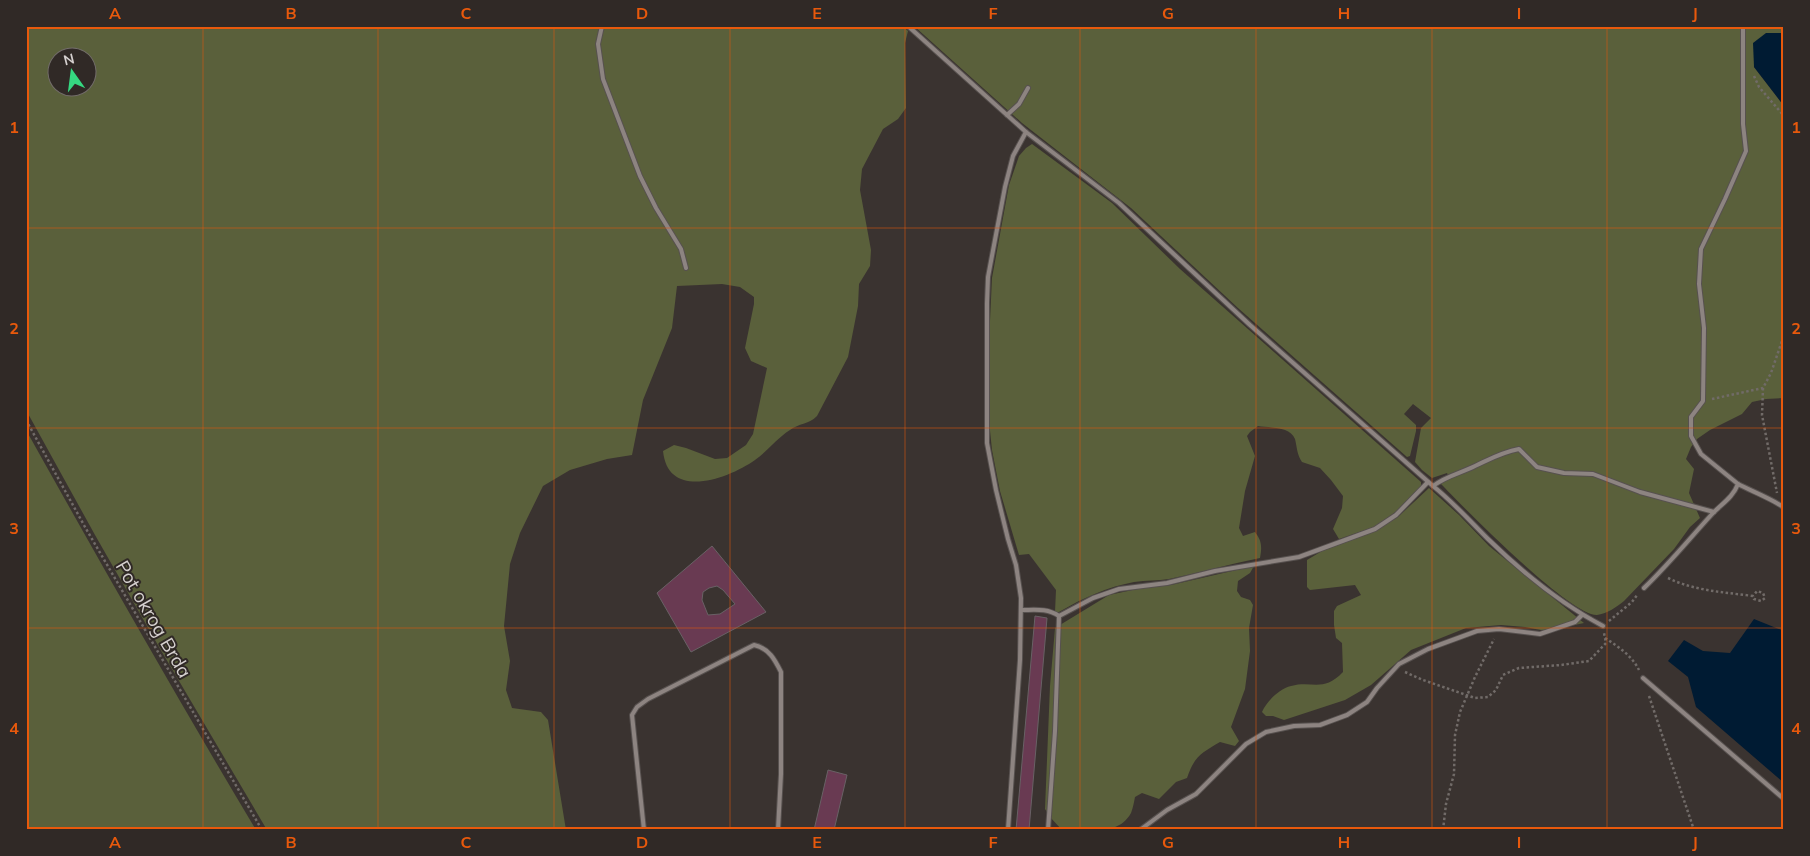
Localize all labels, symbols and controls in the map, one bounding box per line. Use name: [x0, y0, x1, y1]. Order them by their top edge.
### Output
text: A: [109, 3, 121, 23]
text: B: [285, 3, 297, 23]
text: C: [461, 3, 472, 23]
text: D: [636, 3, 648, 23]
text: E: [812, 3, 822, 23]
text: F: [988, 3, 998, 23]
text: G: [1162, 3, 1174, 23]
text: H: [1338, 3, 1350, 23]
text: I: [1517, 3, 1521, 23]
text: J: [1692, 3, 1698, 23]
north arrow: [48, 48, 98, 98]
text: N: [62, 49, 76, 69]
text: 1: [9, 117, 19, 137]
text: 1: [1791, 117, 1801, 137]
text: 2: [9, 318, 19, 338]
text: 2: [1791, 318, 1801, 338]
text: 3: [9, 518, 19, 538]
text: 3: [1791, 518, 1801, 538]
street label: Pot okrog Brda: [111, 556, 197, 682]
text: 4: [9, 718, 19, 738]
text: 4: [1791, 718, 1801, 738]
text: A: [109, 832, 121, 852]
text: B: [285, 832, 297, 852]
text: C: [461, 832, 472, 852]
text: D: [636, 832, 648, 852]
text: E: [812, 832, 822, 852]
text: F: [988, 832, 998, 852]
text: G: [1162, 832, 1174, 852]
text: H: [1338, 832, 1350, 852]
text: I: [1517, 832, 1521, 852]
text: J: [1692, 832, 1698, 852]

